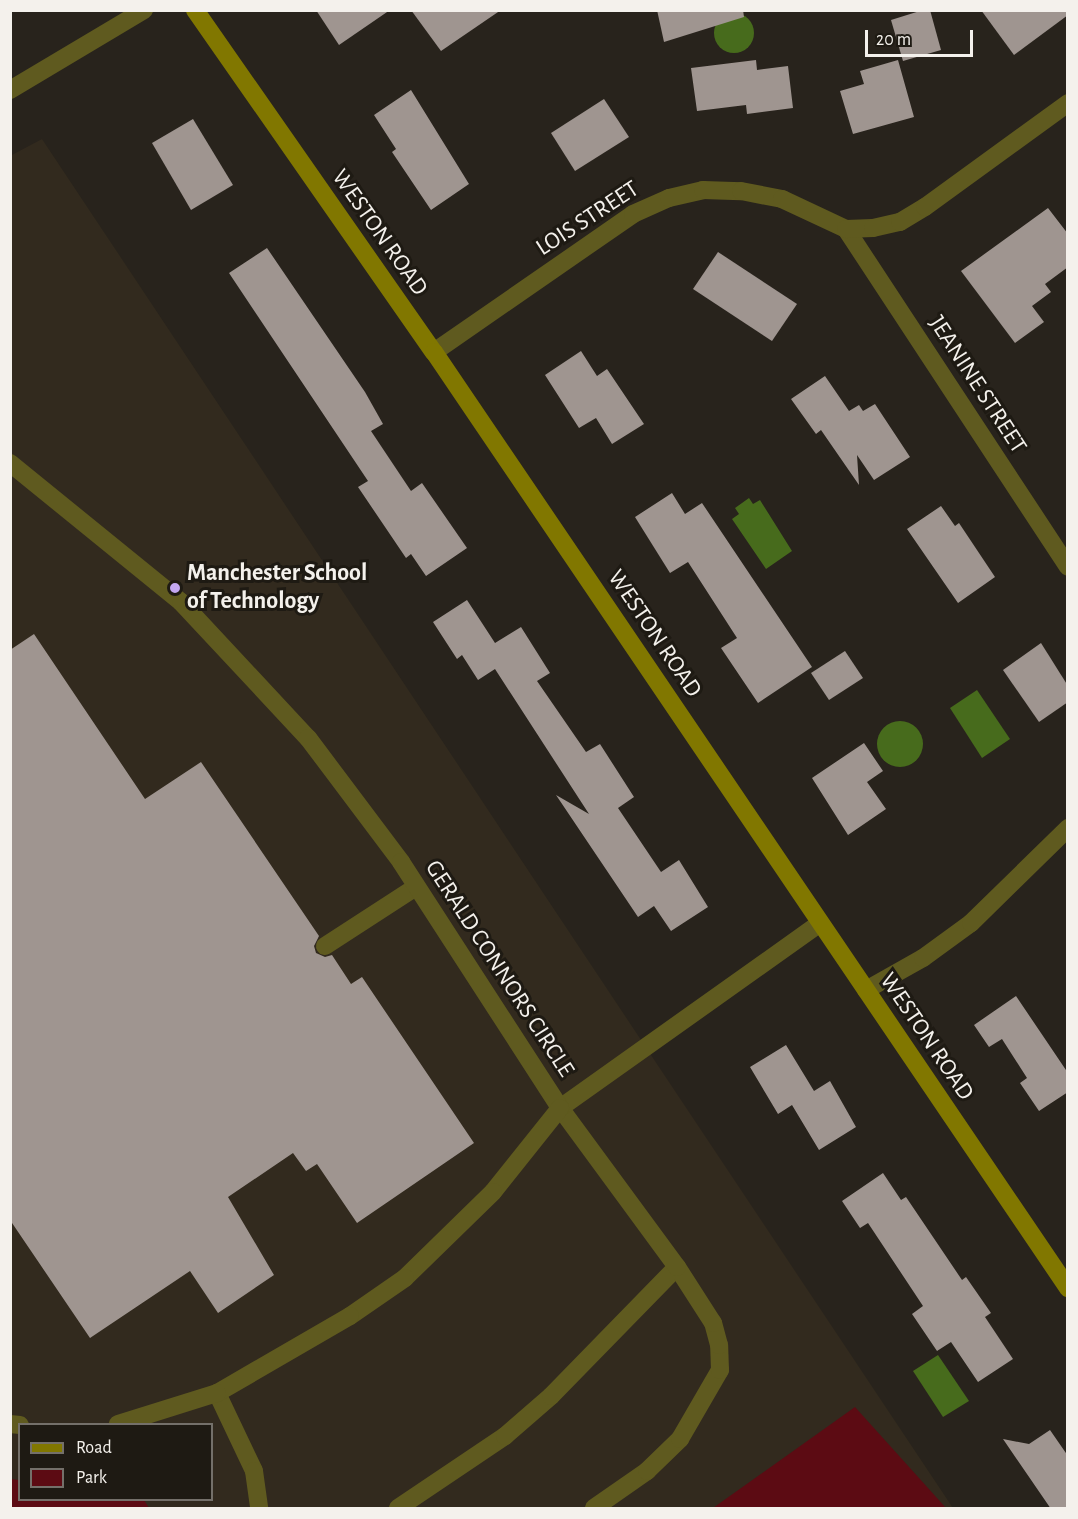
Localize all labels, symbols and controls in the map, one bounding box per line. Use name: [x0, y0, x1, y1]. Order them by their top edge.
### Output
scale bar: [868, 18, 976, 56]
text: 20 m: [876, 31, 911, 49]
street label: WESTON ROAD: [325, 164, 433, 302]
street label: LOIS STREET: [531, 175, 645, 263]
street label: JEANINE STREET: [922, 311, 1032, 459]
place label: Manchester School of Technology: [187, 560, 367, 616]
street label: WESTON ROAD: [601, 565, 707, 703]
marker: Manchester School of Technology: [168, 581, 182, 595]
street label: GERALD CONNORS CIRCLE: [418, 855, 580, 1083]
street label: WESTON ROAD: [873, 968, 979, 1106]
legend: [18, 1423, 213, 1501]
text: Road: [76, 1439, 112, 1457]
text: Park: [76, 1469, 107, 1487]

